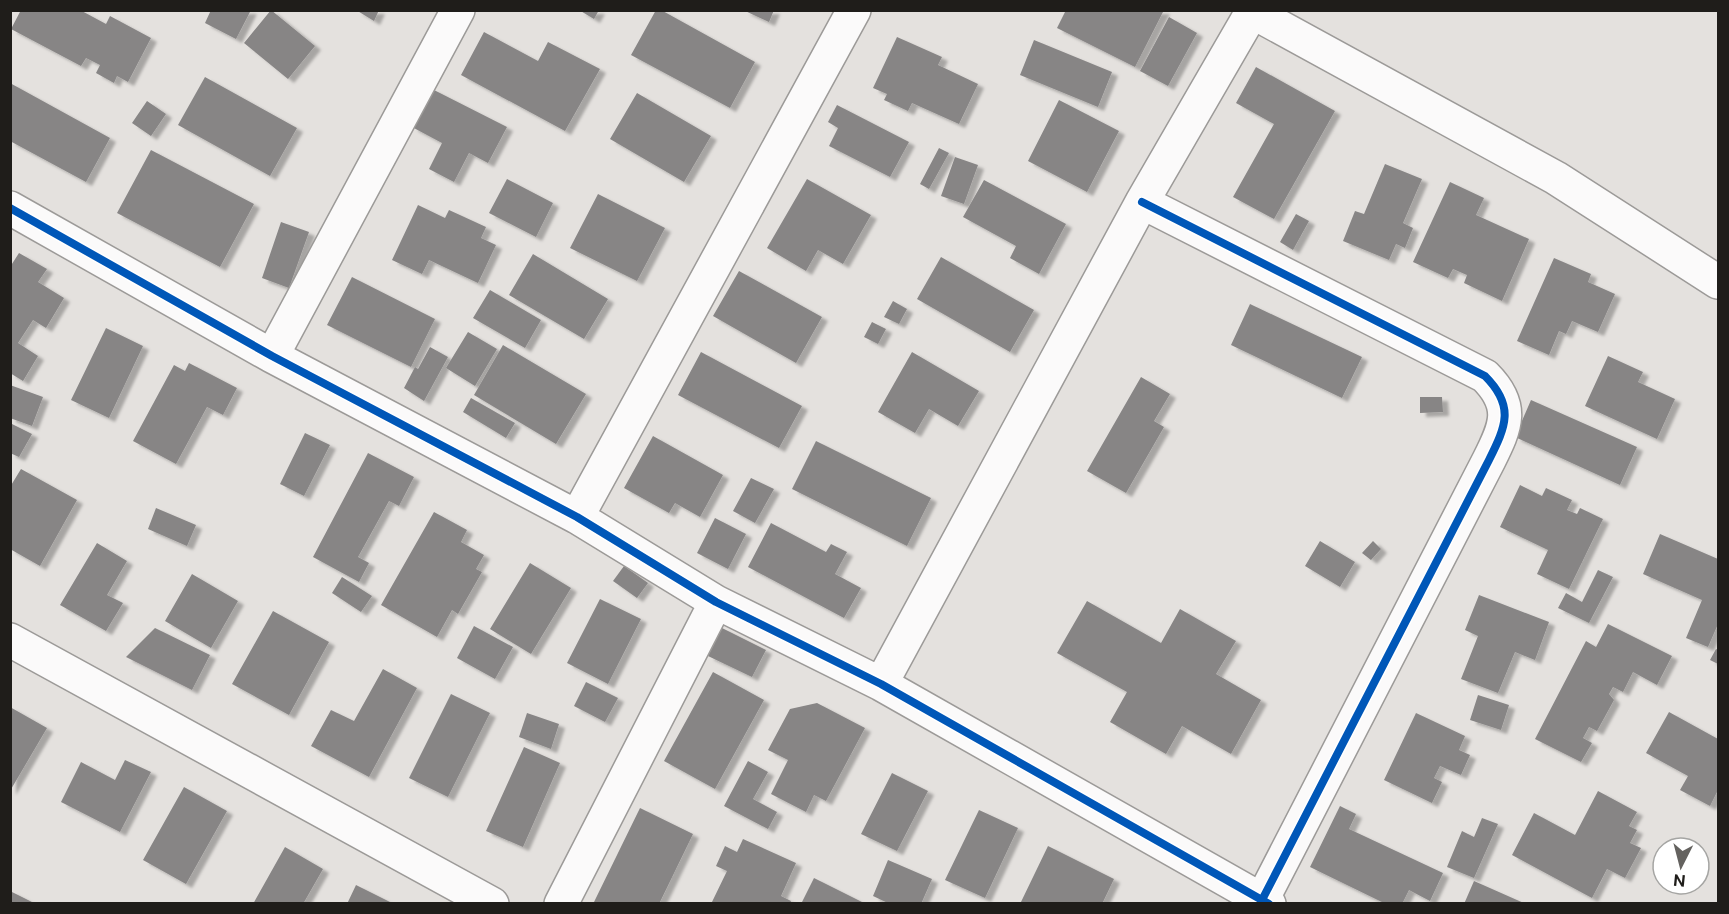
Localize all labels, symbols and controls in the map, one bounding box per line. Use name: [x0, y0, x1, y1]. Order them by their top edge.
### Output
north arrow: [1651, 836, 1711, 896]
text: N: [1672, 870, 1687, 891]

